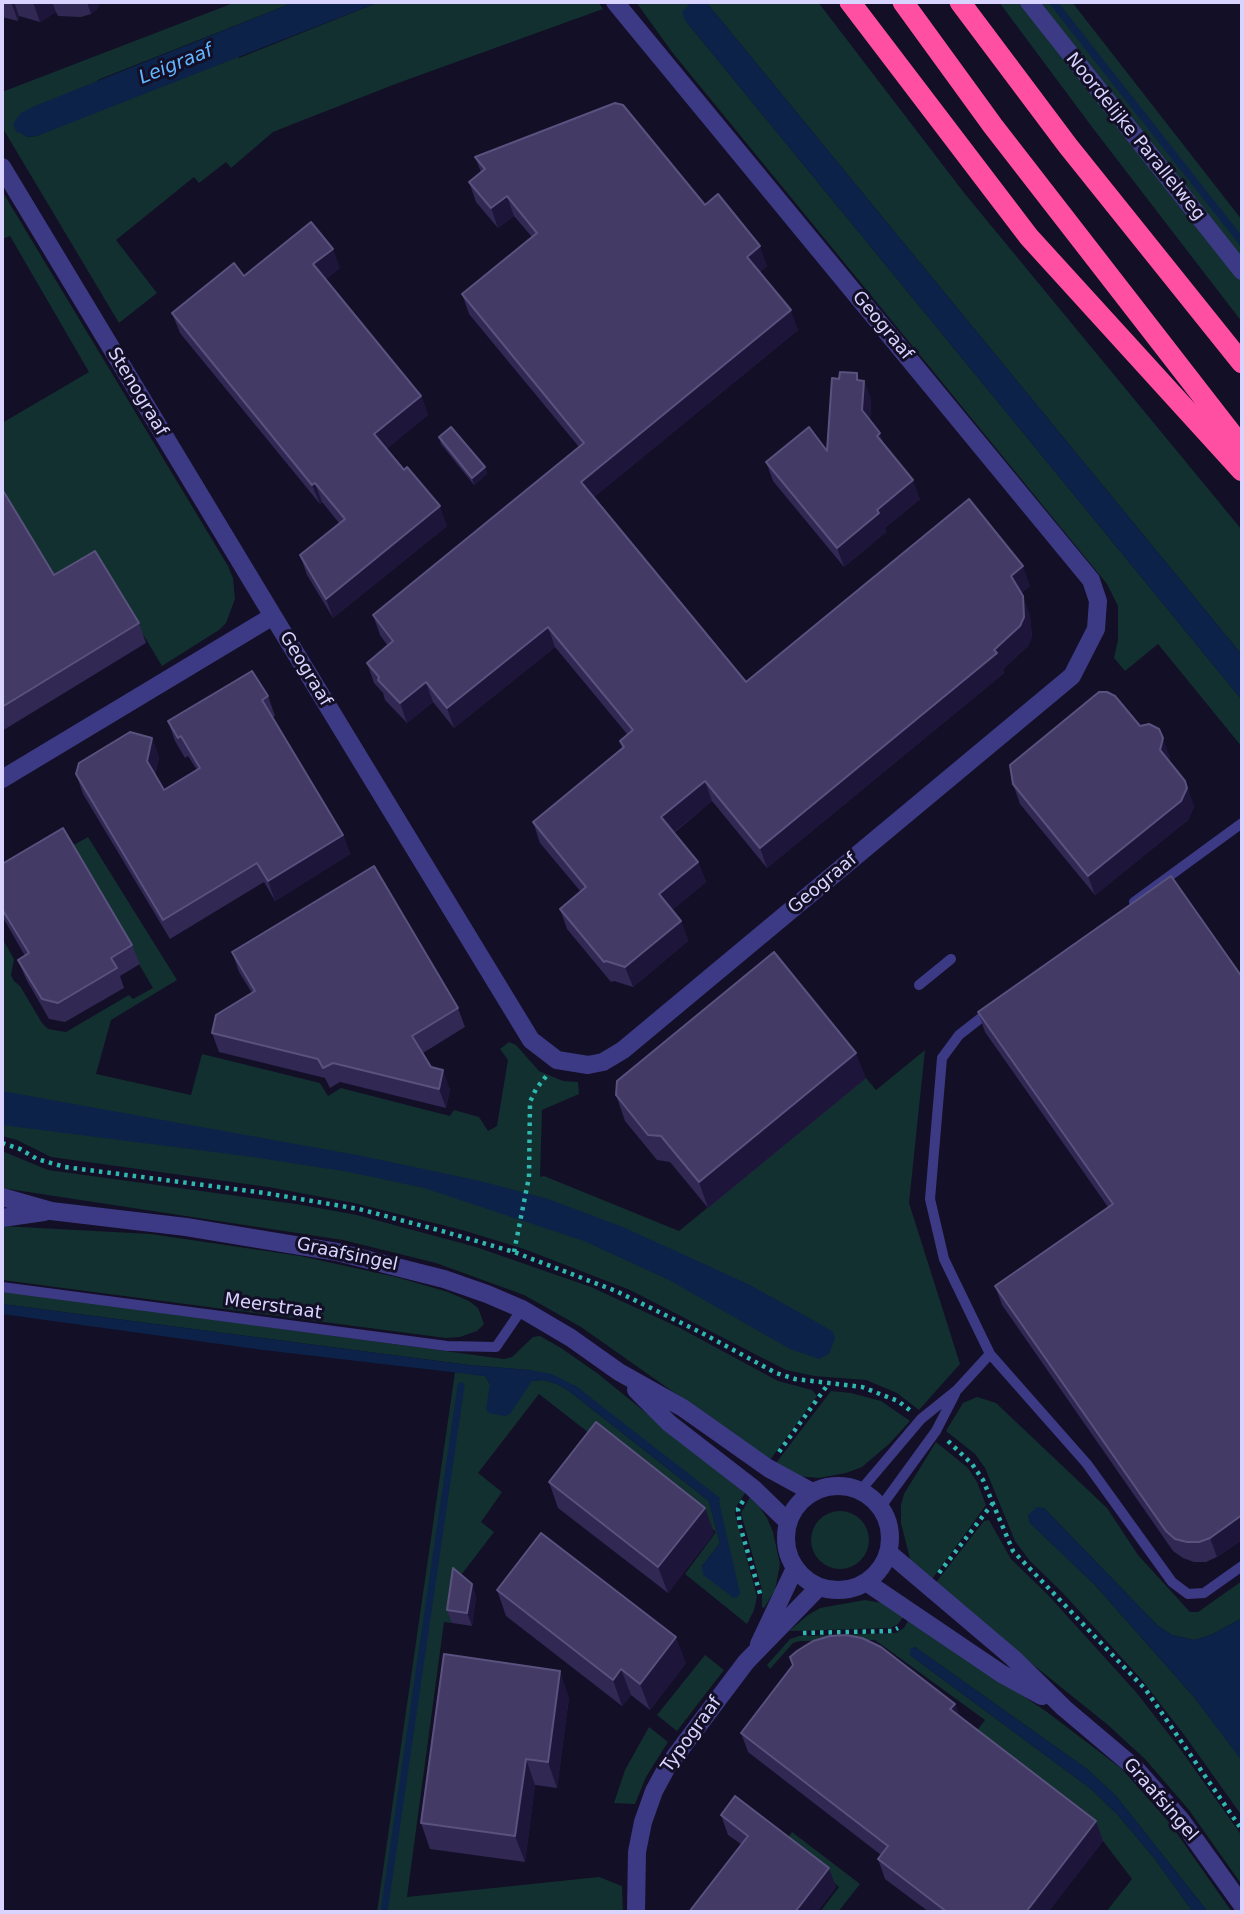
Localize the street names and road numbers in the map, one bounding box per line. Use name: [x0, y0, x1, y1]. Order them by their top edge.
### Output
street label: Noordelijke Parallelweg: [1061, 49, 1209, 225]
street label: Geograaf: [847, 287, 917, 365]
street label: Stenograaf: [102, 344, 172, 440]
street label: Geograaf: [274, 628, 336, 710]
street label: Geograaf: [784, 849, 862, 919]
street label: Graafsingel: [294, 1234, 400, 1276]
street label: Meerstraat: [223, 1289, 323, 1325]
street label: Typograaf: [657, 1693, 727, 1777]
street label: Graafsingel: [1118, 1754, 1202, 1846]

